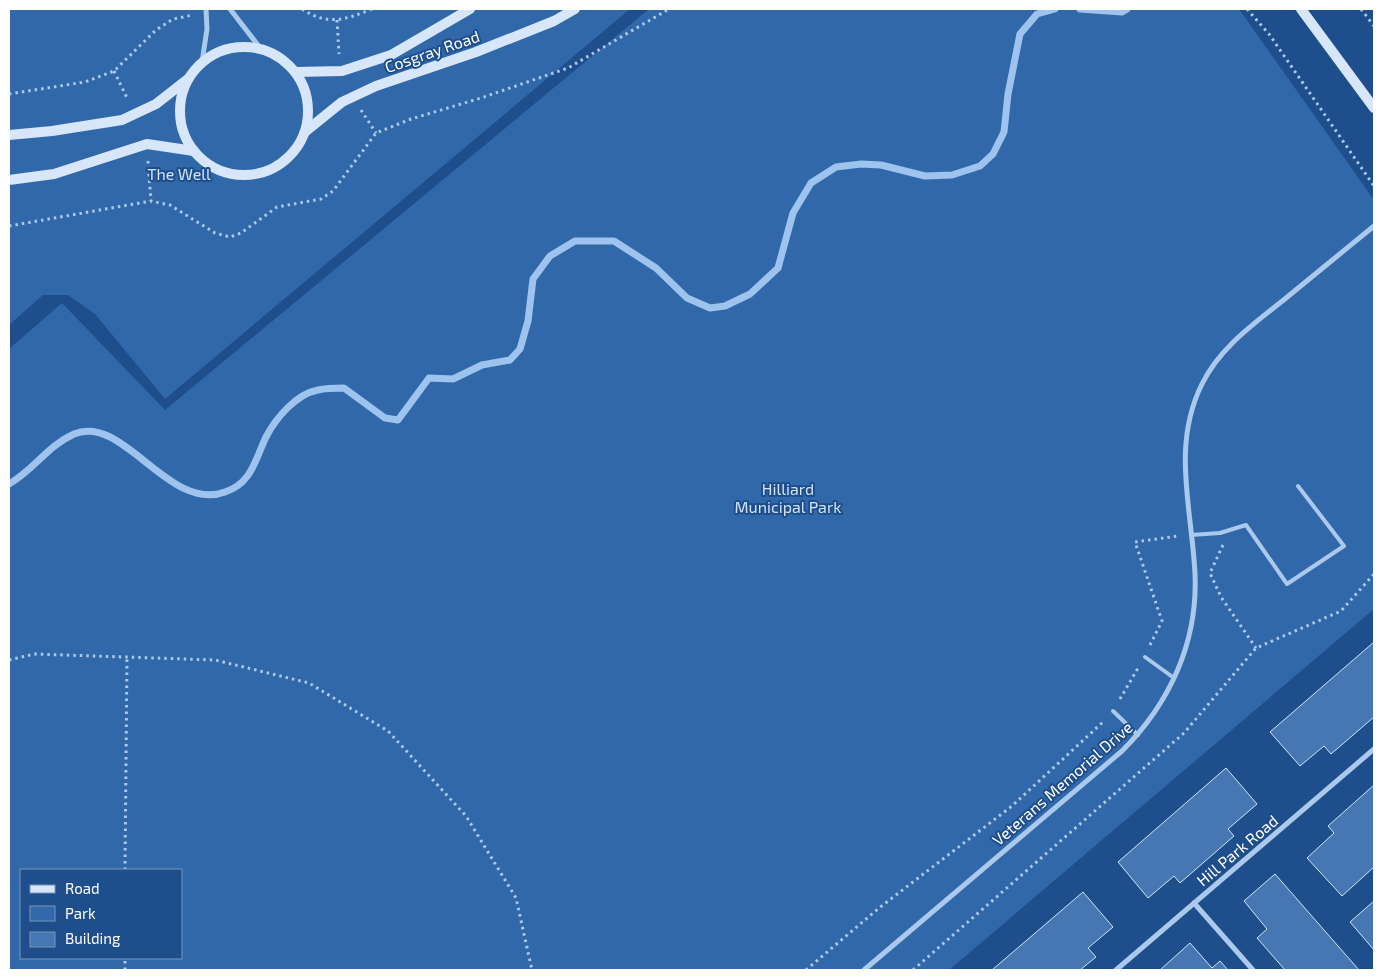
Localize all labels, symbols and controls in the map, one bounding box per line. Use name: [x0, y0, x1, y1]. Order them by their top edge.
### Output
street label: Cosgray Road: [382, 26, 482, 76]
park label: The Well: [147, 164, 211, 183]
park label: Hilliard Municipal Park: [735, 479, 841, 516]
street label: Veterans Memorial Drive: [988, 717, 1136, 849]
street label: Hill Park Road: [1192, 810, 1282, 890]
legend: [20, 869, 182, 959]
text: Road: [65, 879, 100, 897]
text: Park: [65, 904, 96, 922]
text: Building: [65, 929, 121, 947]

